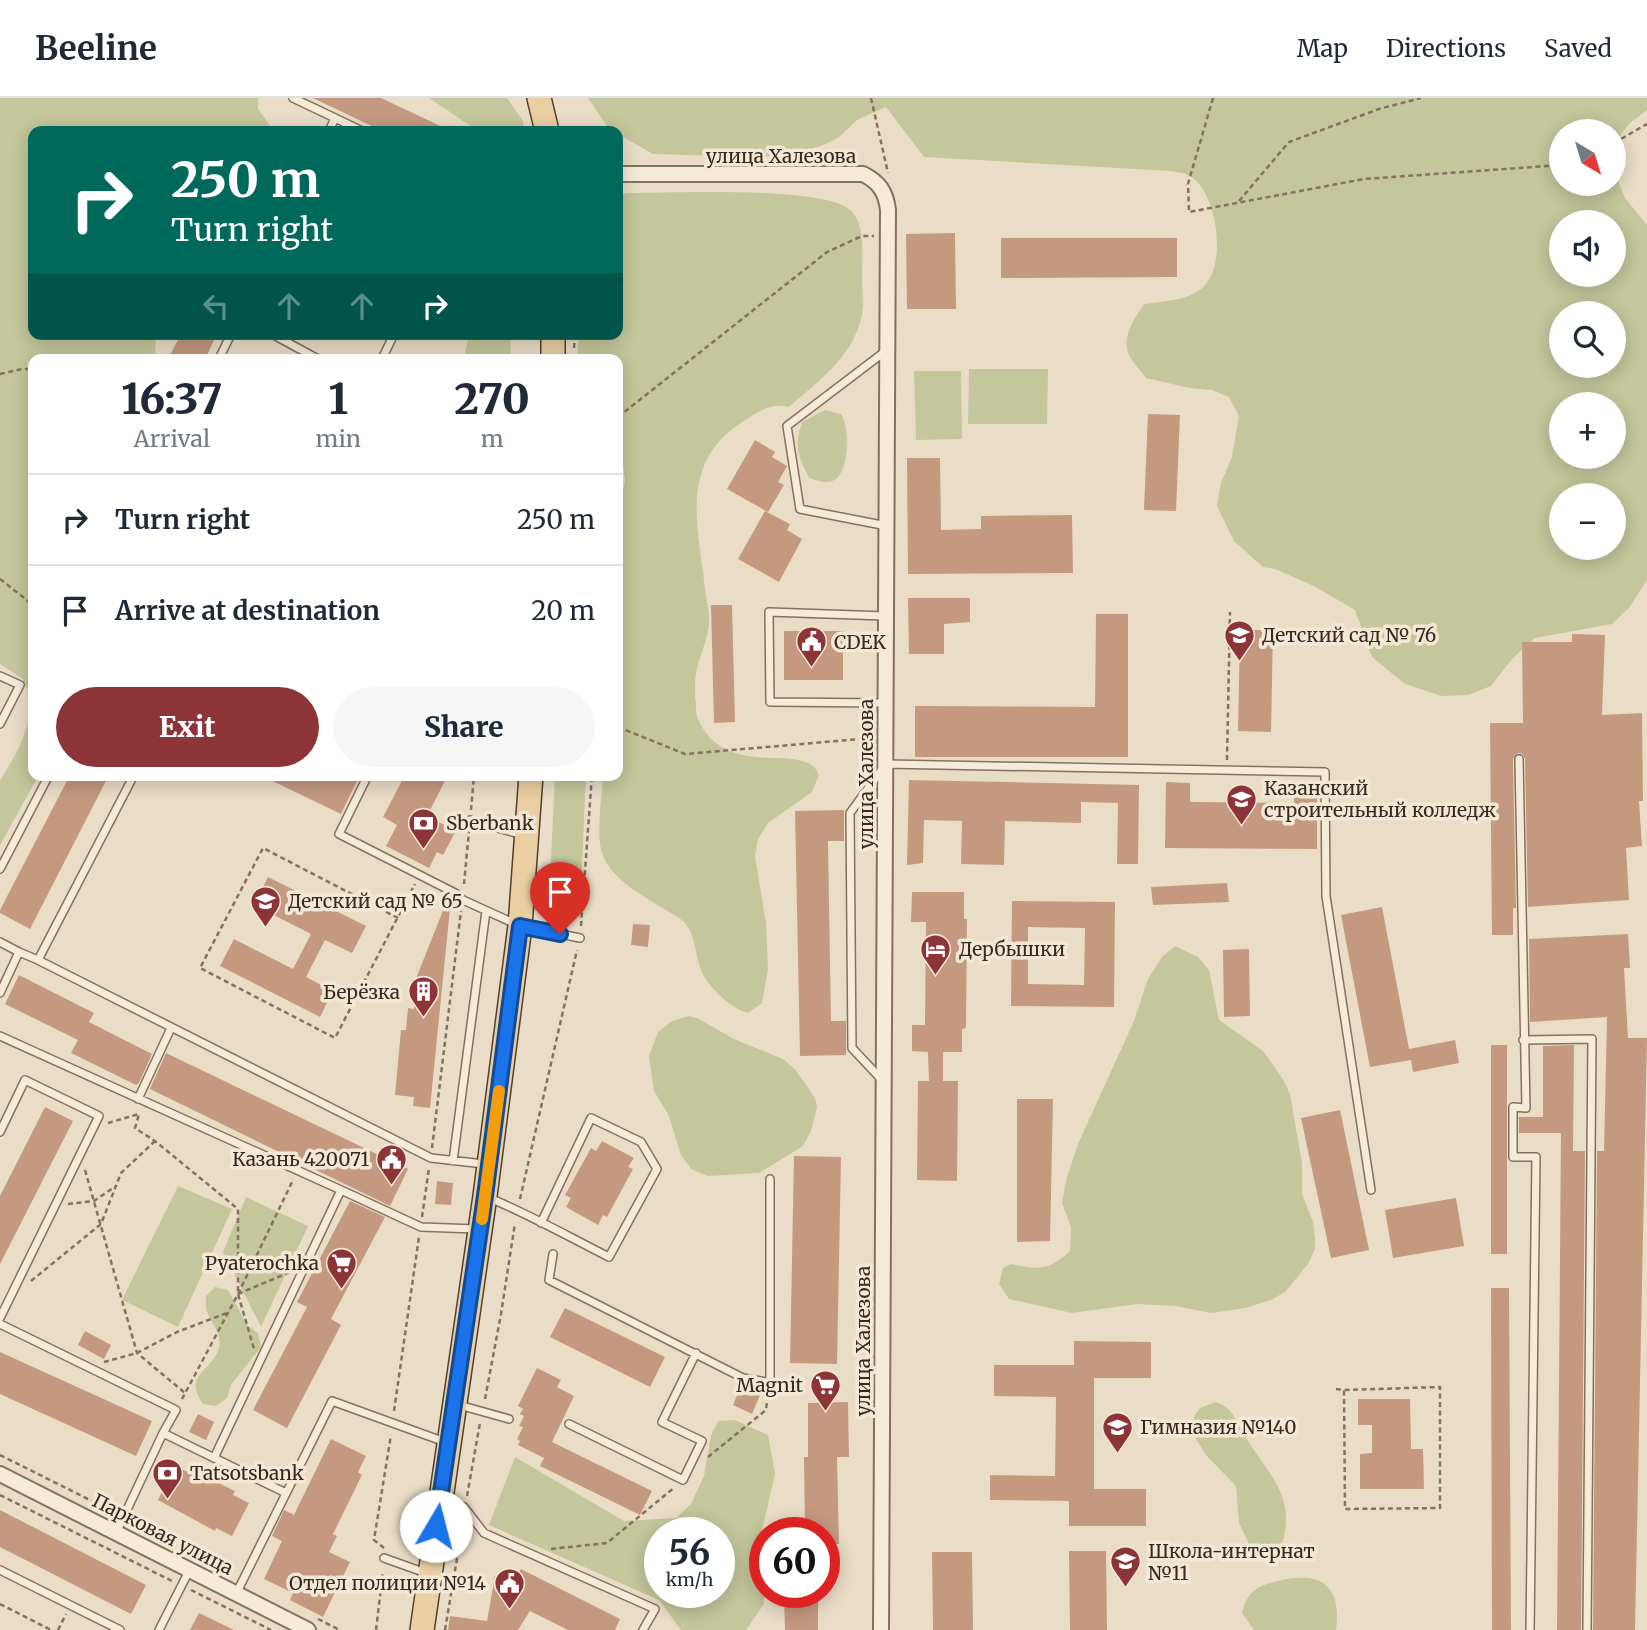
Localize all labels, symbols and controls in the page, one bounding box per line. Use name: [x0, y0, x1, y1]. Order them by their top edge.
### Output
text: Beeline: [35, 28, 157, 69]
text: Map: [1297, 33, 1348, 64]
text: Directions: [1386, 33, 1506, 64]
text: Saved: [1544, 33, 1612, 64]
north arrow: [1549, 119, 1626, 196]
map controls: [1549, 119, 1626, 560]
street label: улица Халезова: [706, 144, 856, 168]
text: 250 m: [171, 149, 320, 210]
icon: right: [56, 154, 147, 245]
text: Turn right: [171, 210, 333, 250]
button: sound: [1549, 210, 1626, 287]
icon: left: [197, 287, 235, 325]
icon: ahead: [270, 287, 308, 325]
icon: ahead: [343, 287, 381, 325]
icon: right: [416, 287, 454, 325]
button: search: [1549, 301, 1626, 378]
text: 16:37: [121, 373, 222, 425]
text: 1: [329, 373, 348, 425]
text: 270: [454, 373, 530, 425]
button: +: [1549, 392, 1626, 469]
text: Arrival: [133, 424, 210, 453]
text: min: [316, 424, 361, 453]
text: m: [481, 424, 503, 453]
button: −: [1549, 483, 1626, 560]
icon: right: [56, 501, 94, 539]
text: Turn right: [115, 503, 250, 536]
text: 250 m: [517, 503, 595, 536]
icon: arrive: [56, 592, 94, 630]
text: Arrive at destination: [115, 594, 380, 627]
text: 20 m: [531, 594, 595, 627]
school or university icon: Детский сад № 76: [1222, 618, 1256, 662]
place label: Детский сад № 76: [1262, 623, 1436, 647]
public building icon: CDEK: [794, 625, 828, 669]
place label: CDEK: [834, 630, 886, 654]
button: Exit: [56, 687, 319, 767]
button: Share: [333, 687, 595, 767]
street label: улица Халезова: [854, 699, 878, 849]
place label: Казанский строительный колледж: [1264, 776, 1496, 822]
school or university icon: Казанский строительный колледж: [1224, 782, 1258, 826]
bank icon: Sberbank: [406, 806, 440, 850]
place label: Sberbank: [446, 811, 534, 835]
pin: [530, 862, 590, 934]
icon: arrive: [541, 873, 579, 911]
school or university icon: Детский сад № 65: [248, 884, 282, 928]
place label: Детский сад № 65: [288, 889, 463, 913]
hotel icon: Дербышки: [919, 932, 953, 976]
place label: Дербышки: [959, 937, 1065, 961]
building icon: Берёзка: [406, 975, 440, 1019]
place label: Берёзка: [323, 980, 400, 1004]
public building icon: Казань 420071: [375, 1142, 409, 1186]
place label: Казань 420071: [232, 1147, 369, 1171]
supermarket icon: Pyaterochka: [325, 1246, 359, 1290]
place label: Pyaterochka: [205, 1251, 319, 1275]
street label: улица Халезова: [851, 1266, 875, 1416]
supermarket icon: Magnit: [809, 1368, 843, 1412]
place label: Magnit: [736, 1373, 804, 1397]
school or university icon: Гимназия №140: [1100, 1410, 1134, 1454]
place label: Гимназия №140: [1140, 1415, 1297, 1439]
bank icon: Tatsotsbank: [150, 1456, 184, 1500]
place label: Tatsotsbank: [190, 1461, 304, 1485]
street label: Парковая улица: [88, 1488, 238, 1580]
position arrow: [399, 1489, 473, 1563]
speed limit sign: 60: [749, 1517, 840, 1608]
text: 56: [669, 1531, 710, 1575]
place label: Школа-интернат №11: [1148, 1539, 1315, 1585]
school or university icon: Школа-интернат №11: [1108, 1545, 1142, 1589]
public building icon: Отдел полиции №14: [492, 1566, 526, 1610]
text: km/h: [666, 1568, 713, 1591]
place label: Отдел полиции №14: [289, 1571, 486, 1595]

